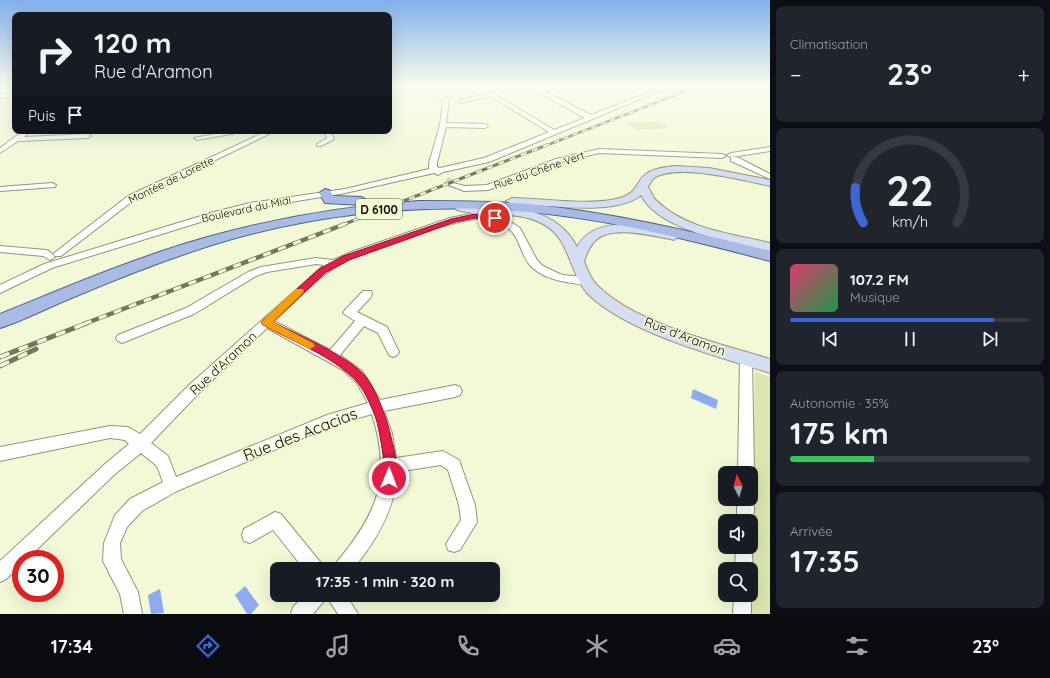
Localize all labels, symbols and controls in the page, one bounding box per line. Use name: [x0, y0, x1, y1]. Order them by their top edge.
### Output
text: 120 m: [94, 25, 172, 60]
icon: right: [28, 28, 80, 80]
text: Climatisation: [790, 36, 868, 52]
text: 23°: [887, 55, 932, 93]
text: Rue d'Aramon: [94, 60, 213, 83]
text: −: [790, 61, 801, 89]
text: +: [1018, 61, 1030, 89]
icon: arrive: [64, 104, 86, 126]
text: Puis: [28, 106, 56, 125]
street label: Rue du Chêne Vert: [492, 148, 587, 192]
street label: Montée de Lorette: [126, 153, 216, 207]
text: 22: [886, 164, 934, 216]
street label: Boulevard du Midi: [200, 193, 292, 225]
road number: D 6100: [356, 199, 402, 219]
pin: [478, 201, 512, 235]
icon: arrive: [484, 207, 506, 229]
text: km/h: [892, 213, 928, 231]
text: 107.2 FM: [850, 270, 909, 289]
text: Musique: [850, 289, 900, 305]
street label: Rue d'Aramon: [642, 313, 728, 359]
street label: Rue d'Aramon: [186, 328, 260, 398]
icon: previous: [819, 328, 841, 350]
icon: pause: [899, 328, 921, 350]
icon: next: [979, 328, 1001, 350]
text: Autonomie · 35%: [790, 395, 889, 411]
street label: Rue des Acacias: [240, 403, 360, 465]
text: 175 km: [790, 414, 889, 452]
position arrow: [368, 457, 410, 499]
north arrow: [718, 466, 758, 506]
map controls: [718, 466, 758, 602]
button: sound: [718, 514, 758, 554]
text: Arrivée: [790, 523, 833, 539]
text: 17:35: [790, 542, 860, 580]
speed limit sign: 30: [12, 550, 64, 602]
button: search: [718, 562, 758, 602]
text: 17:35 · 1 min · 320 m: [316, 572, 454, 591]
icon: directions: [194, 632, 222, 660]
icon: music: [324, 632, 352, 660]
icon: phone: [454, 632, 482, 660]
icon: climate: [583, 632, 611, 660]
icon: car: [713, 632, 741, 660]
icon: filters: [843, 632, 871, 660]
text: 17:34: [51, 635, 93, 658]
text: 23°: [972, 635, 999, 658]

